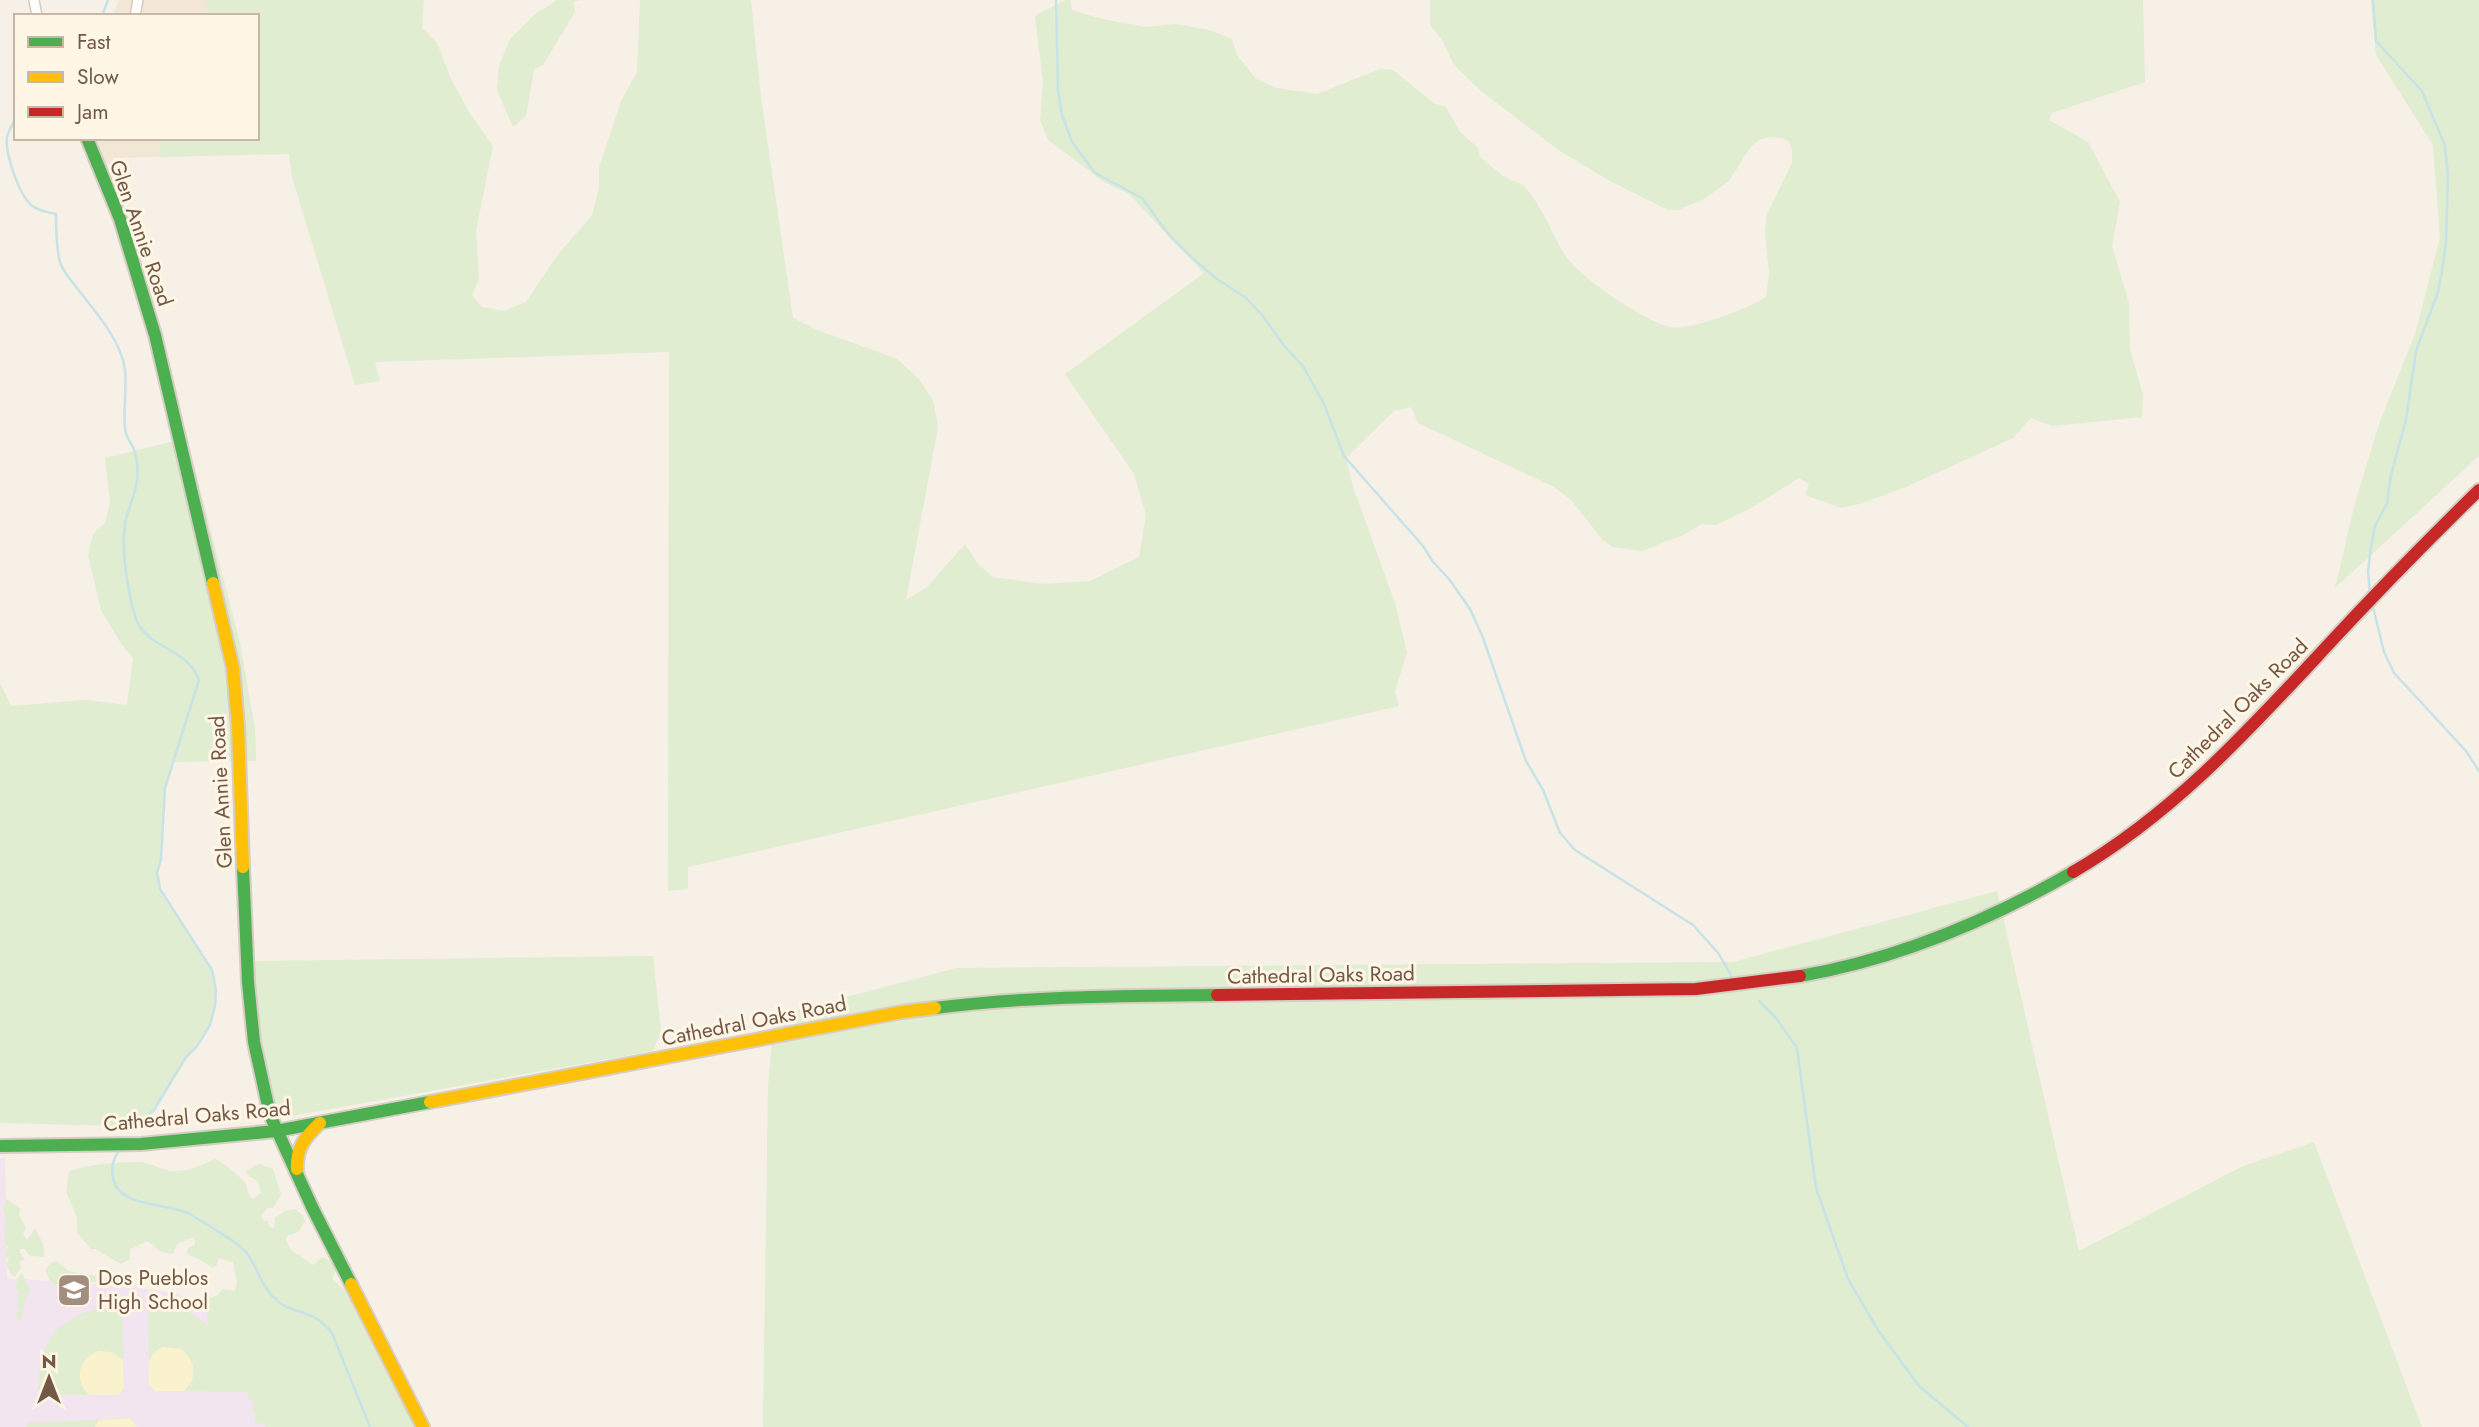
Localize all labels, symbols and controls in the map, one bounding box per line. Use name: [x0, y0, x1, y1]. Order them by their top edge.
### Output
legend: [14, 14, 259, 140]
text: Fast: [77, 27, 110, 57]
text: Slow: [77, 62, 119, 92]
text: Jam: [74, 97, 109, 127]
street label: Glen Annie Road: [102, 156, 180, 310]
street label: Cathedral Oaks Road: [2161, 632, 2315, 786]
street label: Glen Annie Road: [202, 715, 240, 869]
street label: Cathedral Oaks Road: [1227, 958, 1415, 992]
street label: Cathedral Oaks Road: [659, 988, 849, 1054]
street label: Cathedral Oaks Road: [102, 1093, 292, 1139]
place label: Dos Pueblos High School: [98, 1263, 208, 1317]
school or university icon: Dos Pueblos High School: [55, 1271, 93, 1309]
north arrow: [14, 1343, 84, 1413]
text: N: [41, 1348, 57, 1375]

